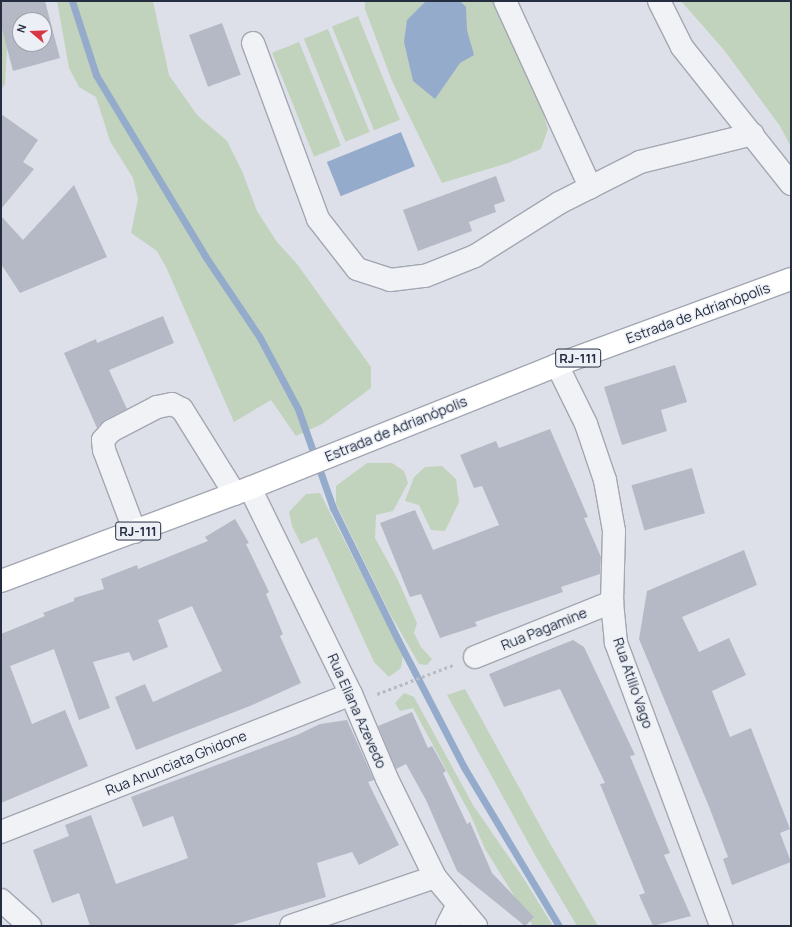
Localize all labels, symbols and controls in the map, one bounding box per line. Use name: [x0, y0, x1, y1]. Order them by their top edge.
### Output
north arrow: [12, 12, 52, 52]
text: N: [13, 22, 30, 34]
street label: Estrada de Adrianópolis: [624, 279, 772, 347]
road number: RJ-111: [555, 347, 601, 369]
street label: Estrada de Adrianópolis: [322, 393, 470, 465]
road number: RJ-111: [115, 520, 161, 542]
street label: Rua Pagamine: [499, 604, 589, 654]
street label: Rua Atilio Vago: [610, 635, 656, 731]
street label: Rua Eliana Azevedo: [324, 651, 390, 771]
street label: Rua Anunciata Ghidone: [103, 727, 249, 799]

